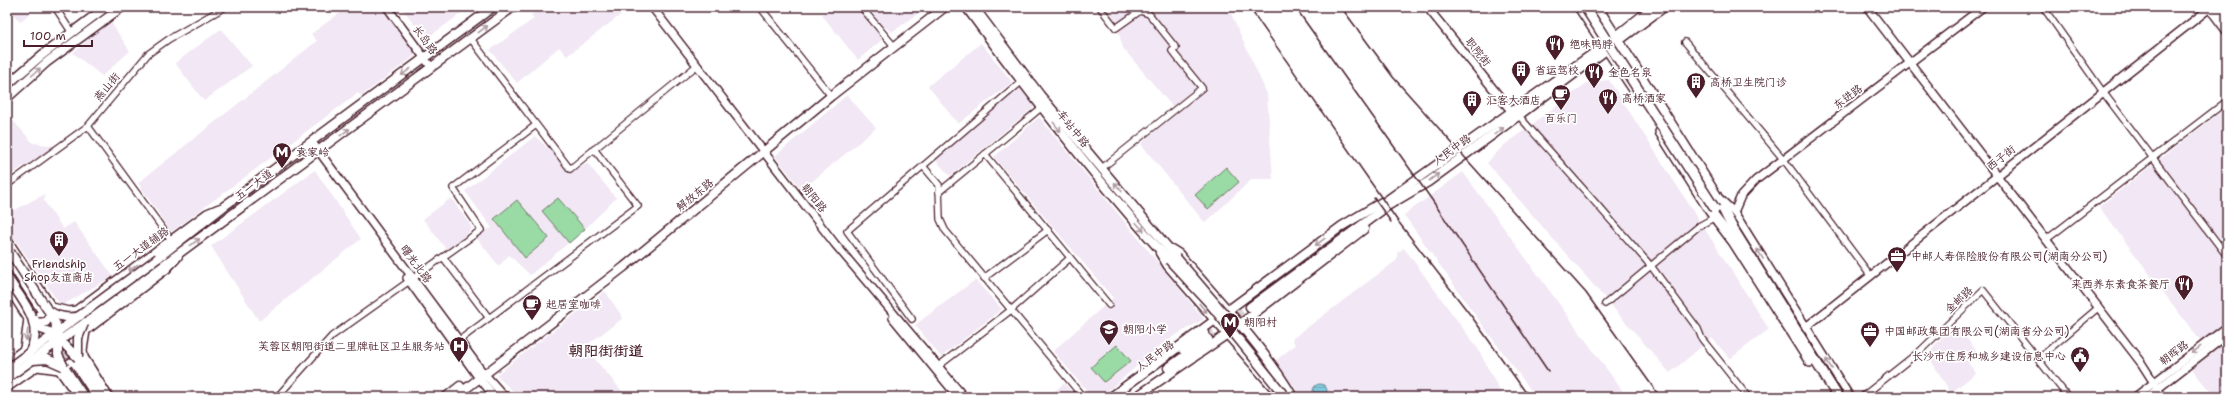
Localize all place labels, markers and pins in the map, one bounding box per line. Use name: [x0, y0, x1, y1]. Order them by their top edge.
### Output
restaurant icon: 绝味鸭脖: [1544, 33, 1566, 61]
place label: 绝味鸭脖: [1569, 37, 1613, 52]
building icon: 省运驾校: [1510, 59, 1532, 87]
restaurant icon: 金色名泉: [1583, 61, 1605, 89]
place label: 省运驾校: [1535, 63, 1579, 78]
place label: 金色名泉: [1608, 65, 1652, 80]
building icon: 高桥卫生院门诊: [1685, 71, 1707, 99]
place label: 高桥卫生院门诊: [1710, 75, 1787, 90]
cafe icon: 百乐门: [1550, 83, 1572, 111]
restaurant icon: 高桥酒家: [1597, 87, 1619, 115]
building icon: 汇客大酒店: [1461, 89, 1483, 117]
place label: 高桥酒家: [1622, 91, 1666, 106]
place label: 汇客大酒店: [1486, 93, 1541, 108]
place label: 百乐门: [1545, 111, 1578, 126]
metro station icon: 袁家岭: [271, 141, 293, 169]
place label: 袁家岭: [296, 145, 329, 160]
building icon: Friendship Shop友谊商店: [48, 229, 70, 257]
office icon: 中邮人寿保险股份有限公司(湖南分公司): [1886, 245, 1908, 273]
place label: 中邮人寿保险股份有限公司(湖南分公司): [1911, 249, 2107, 264]
place label: Friendship Shop友谊商店: [24, 257, 94, 285]
restaurant icon: 来西养东素食茶餐厅: [2173, 273, 2195, 301]
place label: 来西养东素食茶餐厅: [2071, 277, 2170, 292]
cafe icon: 起居室咖啡: [521, 293, 543, 321]
place label: 起居室咖啡: [546, 297, 601, 312]
metro station icon: 朝阳村: [1219, 311, 1241, 339]
place label: 朝阳村: [1244, 315, 1277, 330]
school or university icon: 朝阳小学: [1098, 318, 1120, 346]
office icon: 中国邮政集团有限公司(湖南省分公司): [1859, 320, 1881, 348]
place label: 朝阳小学: [1123, 322, 1167, 337]
place label: 中国邮政集团有限公司(湖南省分公司): [1884, 324, 2069, 339]
hospital icon: 芙蓉区朝阳街道二里牌社区卫生服务站: [448, 335, 470, 363]
place label: 芙蓉区朝阳街道二里牌社区卫生服务站: [258, 339, 445, 354]
public building icon: 长沙市住房和城乡建设信息中心: [2069, 345, 2091, 373]
place label: 长沙市住房和城乡建设信息中心: [1912, 349, 2066, 364]

